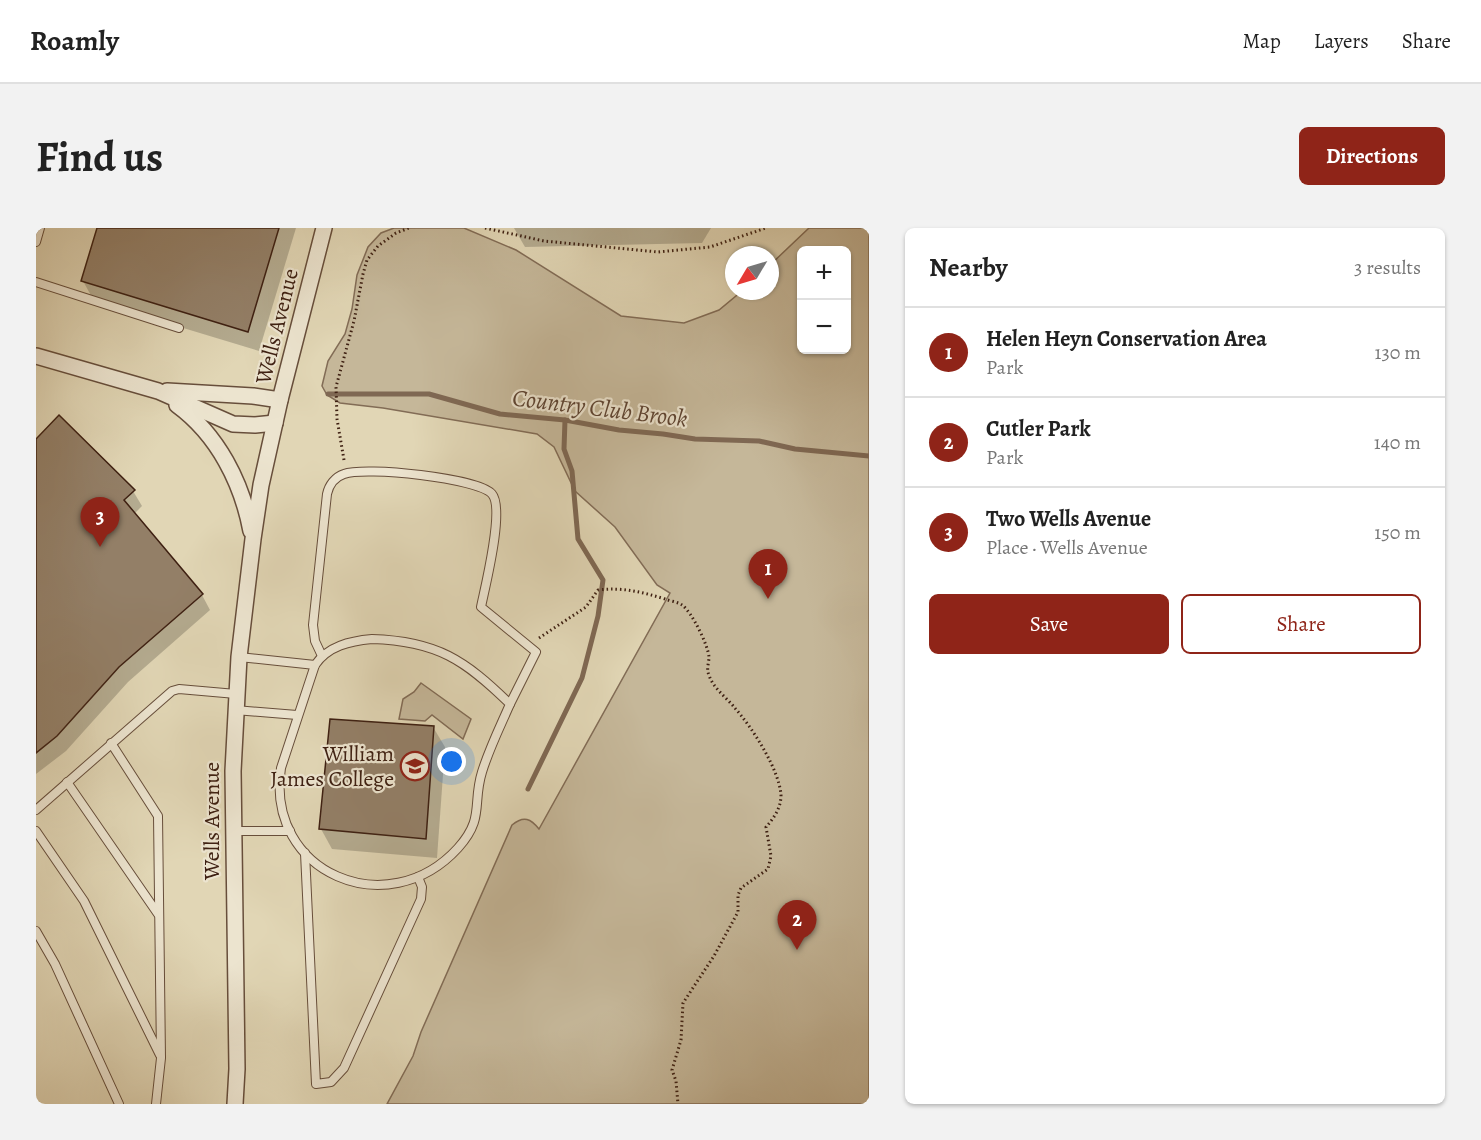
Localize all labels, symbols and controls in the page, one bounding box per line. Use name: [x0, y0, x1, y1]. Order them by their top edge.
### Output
text: Roamly: [30, 22, 119, 60]
text: Map: [1242, 27, 1281, 55]
text: Layers: [1314, 27, 1369, 55]
text: Share: [1402, 27, 1451, 55]
button: Directions: [1299, 127, 1445, 185]
text: Find us: [36, 128, 163, 185]
north arrow: [725, 246, 779, 300]
map controls: [797, 246, 851, 354]
button: +: [797, 246, 851, 300]
text: Nearby: [929, 250, 1008, 285]
text: 3 results: [1354, 254, 1421, 281]
street label: Wells Avenue: [248, 265, 306, 388]
button: −: [797, 300, 851, 354]
text: Helen Heyn Conservation Area: [986, 324, 1267, 354]
text: 1: [945, 339, 952, 366]
text: 130 m: [1375, 339, 1421, 366]
text: Park: [986, 354, 1024, 381]
water label: Country Club Brook: [511, 381, 690, 435]
text: Cutler Park: [986, 414, 1091, 444]
text: 2: [944, 429, 953, 456]
text: 140 m: [1374, 429, 1421, 456]
text: Park: [986, 444, 1024, 471]
pin: 3: [80, 498, 120, 547]
text: Two Wells Avenue: [986, 504, 1151, 534]
text: 3: [944, 519, 953, 546]
text: 150 m: [1374, 519, 1421, 546]
text: Place · Wells Avenue: [986, 534, 1148, 561]
pin: 1: [748, 550, 788, 599]
button: Save: [929, 594, 1169, 654]
button: Share: [1181, 594, 1421, 654]
place label: William James College: [270, 739, 394, 794]
your location: [437, 747, 466, 776]
school or university icon: William James College: [399, 750, 431, 782]
street label: Wells Avenue: [197, 762, 227, 881]
pin: 2: [778, 900, 816, 950]

